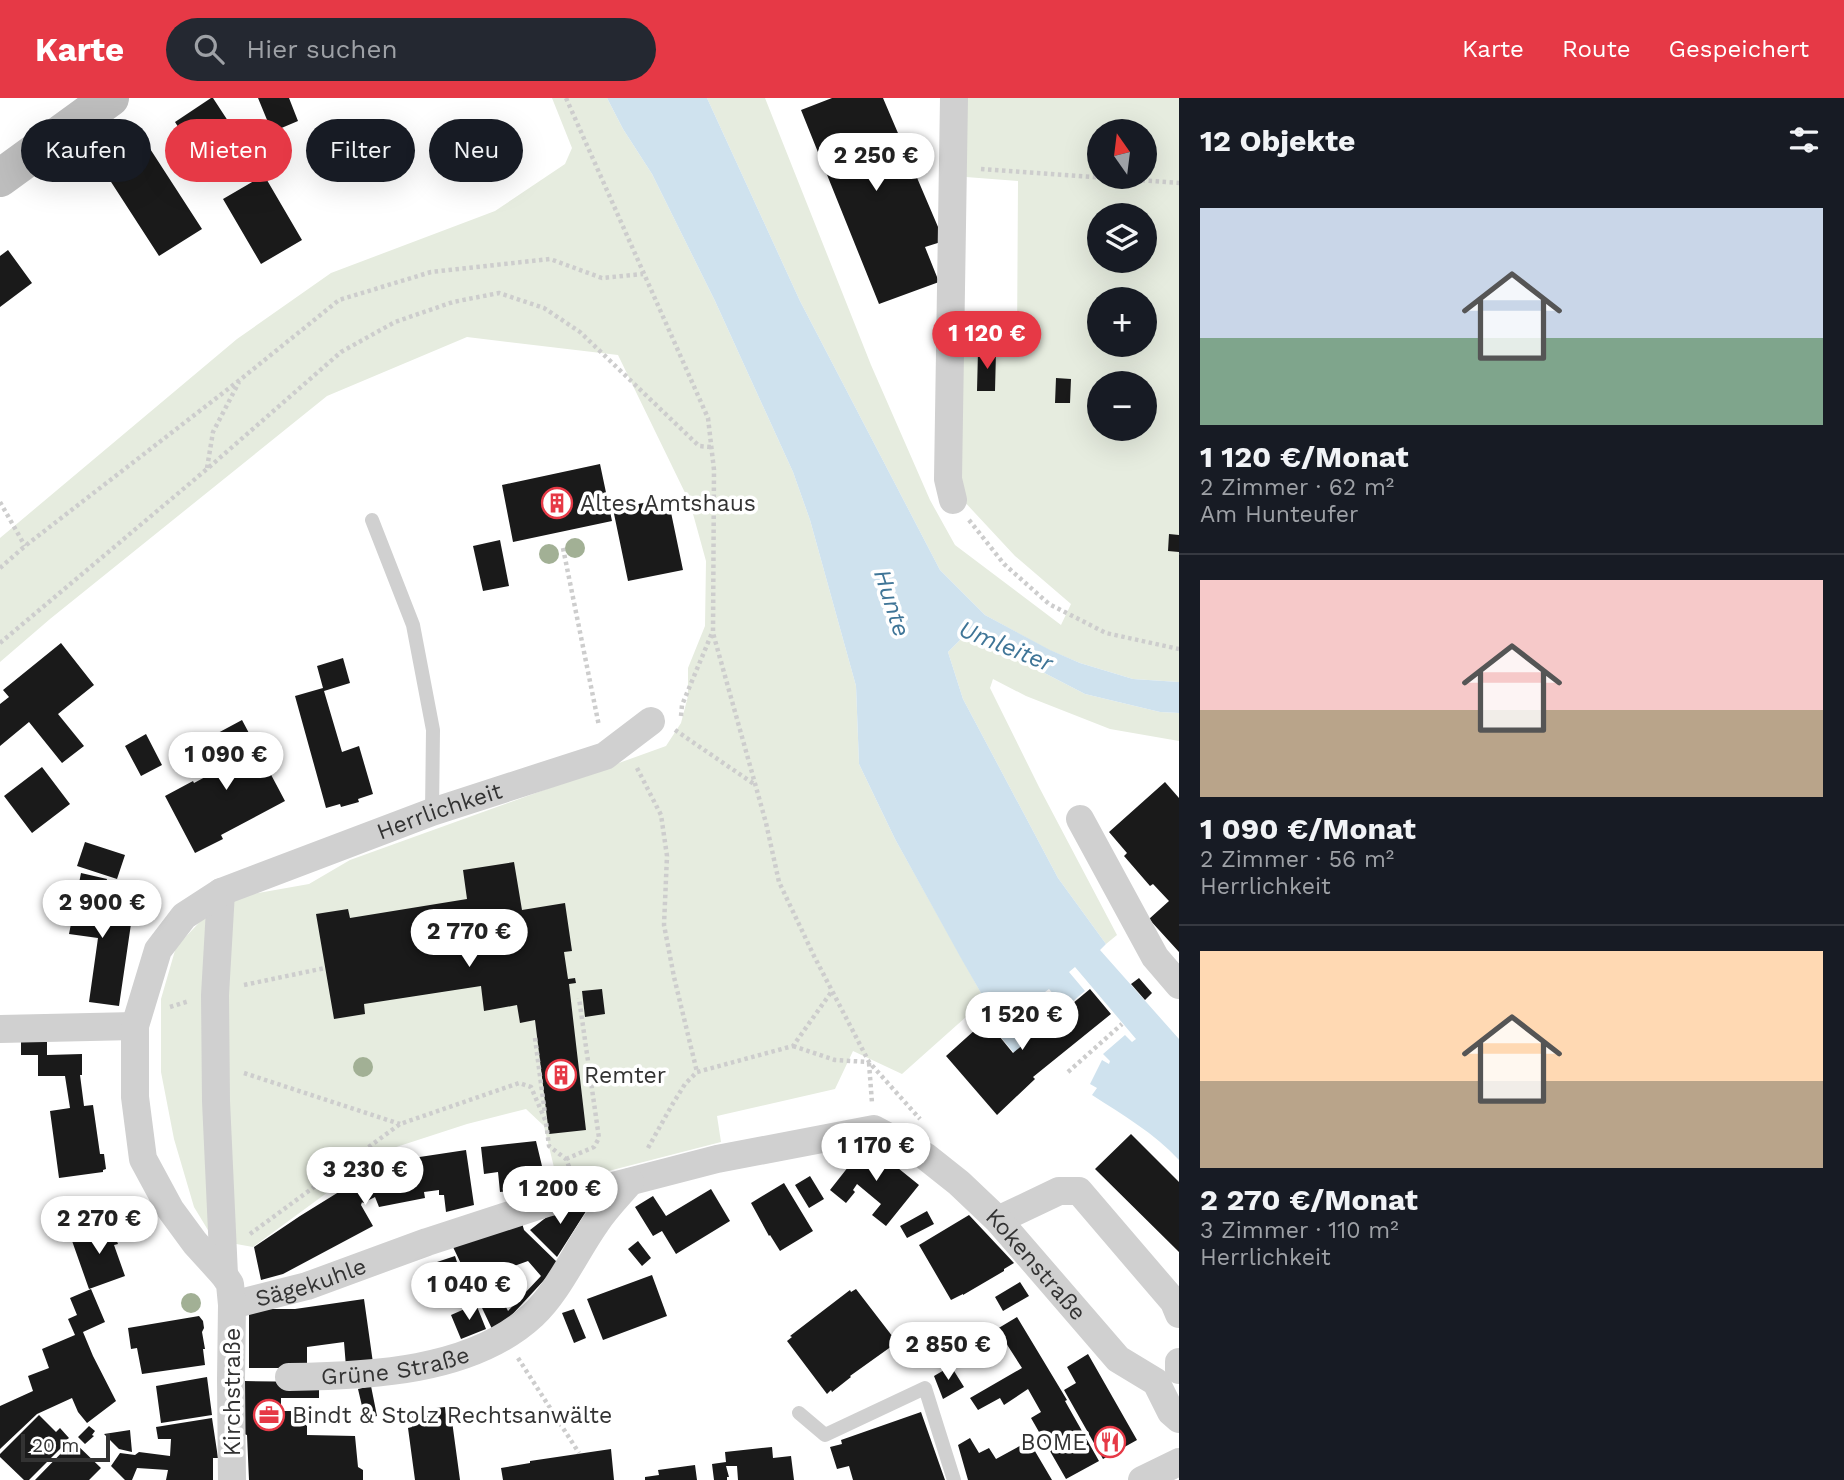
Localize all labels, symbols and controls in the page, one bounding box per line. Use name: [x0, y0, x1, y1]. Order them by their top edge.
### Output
search box: [166, 18, 656, 81]
text: Karte: [35, 30, 124, 69]
icon: search: [190, 30, 228, 68]
text: Hier suchen: [246, 34, 398, 64]
text: Karte: [1462, 35, 1524, 63]
text: Route: [1562, 35, 1631, 63]
text: Gespeichert: [1669, 35, 1809, 63]
chip: Kaufen: [21, 119, 151, 182]
chip: Mieten: [165, 119, 292, 182]
chip: Filter: [306, 119, 415, 182]
chip: Neu: [429, 119, 523, 182]
north arrow: [1087, 119, 1157, 189]
map controls: [1087, 119, 1157, 441]
icon: filters: [1785, 121, 1823, 159]
text: 12 Objekte: [1200, 123, 1356, 158]
pin: 2 250 €: [811, 134, 941, 193]
text: 2 250 €: [834, 142, 918, 169]
button: layers: [1087, 203, 1157, 273]
icon: home: [1449, 253, 1575, 379]
button: +: [1087, 287, 1157, 357]
pin: 1 120 €: [922, 312, 1052, 371]
text: 1 120 €: [948, 320, 1026, 347]
button: −: [1087, 371, 1157, 441]
text: 1 120 €/Monat: [1200, 439, 1409, 474]
text: 2 Zimmer · 62 m²: [1200, 474, 1394, 501]
building icon: Altes Amtshaus: [540, 486, 574, 520]
place label: Altes Amtshaus: [580, 490, 756, 517]
text: Am Hunteufer: [1200, 501, 1358, 528]
water label: Hunte: [868, 566, 916, 640]
water label: Umleiter: [955, 615, 1058, 678]
icon: home: [1449, 625, 1575, 751]
pin: 1 090 €: [161, 732, 291, 792]
text: 1 090 €: [184, 741, 268, 768]
street label: Herrlichkeit: [373, 777, 506, 846]
text: 1 090 €/Monat: [1200, 811, 1416, 846]
text: 2 Zimmer · 56 m²: [1200, 846, 1394, 873]
text: Herrlichkeit: [1200, 873, 1331, 900]
pin: 2 900 €: [37, 880, 167, 940]
text: 2 900 €: [59, 889, 145, 916]
pin: 2 770 €: [404, 910, 534, 969]
text: 2 770 €: [427, 918, 511, 945]
pin: 1 520 €: [957, 992, 1087, 1052]
icon: home: [1449, 996, 1575, 1122]
text: 1 520 €: [981, 1001, 1063, 1028]
building icon: Remter: [544, 1058, 578, 1092]
place label: Remter: [584, 1062, 666, 1089]
pin: 1 170 €: [811, 1124, 941, 1183]
text: 1 170 €: [837, 1132, 915, 1159]
pin: 3 230 €: [300, 1148, 430, 1207]
text: 3 230 €: [322, 1156, 408, 1183]
pin: 1 200 €: [495, 1166, 625, 1226]
text: 1 200 €: [519, 1175, 601, 1202]
text: 2 270 €/Monat: [1200, 1182, 1418, 1217]
pin: 2 270 €: [34, 1196, 164, 1256]
street label: Kokenstraße: [980, 1203, 1092, 1326]
text: 2 270 €: [57, 1205, 141, 1232]
text: 3 Zimmer · 110 m²: [1200, 1217, 1399, 1244]
text: Herrlichkeit: [1200, 1244, 1331, 1271]
street label: Sägekuhle: [253, 1252, 370, 1313]
pin: 1 040 €: [404, 1262, 534, 1322]
text: 1 040 €: [427, 1271, 511, 1298]
pin: 2 850 €: [883, 1322, 1013, 1382]
street label: Kirchstraße: [219, 1328, 246, 1456]
text: 2 850 €: [905, 1331, 991, 1358]
street label: Grüne Straße: [321, 1341, 473, 1390]
office icon: Bindt & Stolz Rechtsanwälte: [252, 1398, 286, 1432]
place label: Bindt & Stolz Rechtsanwälte: [292, 1402, 612, 1429]
restaurant icon: BOME: [1093, 1425, 1127, 1459]
place label: BOME: [1020, 1429, 1087, 1456]
scale bar: [21, 1431, 110, 1463]
text: 20 m: [32, 1434, 79, 1457]

